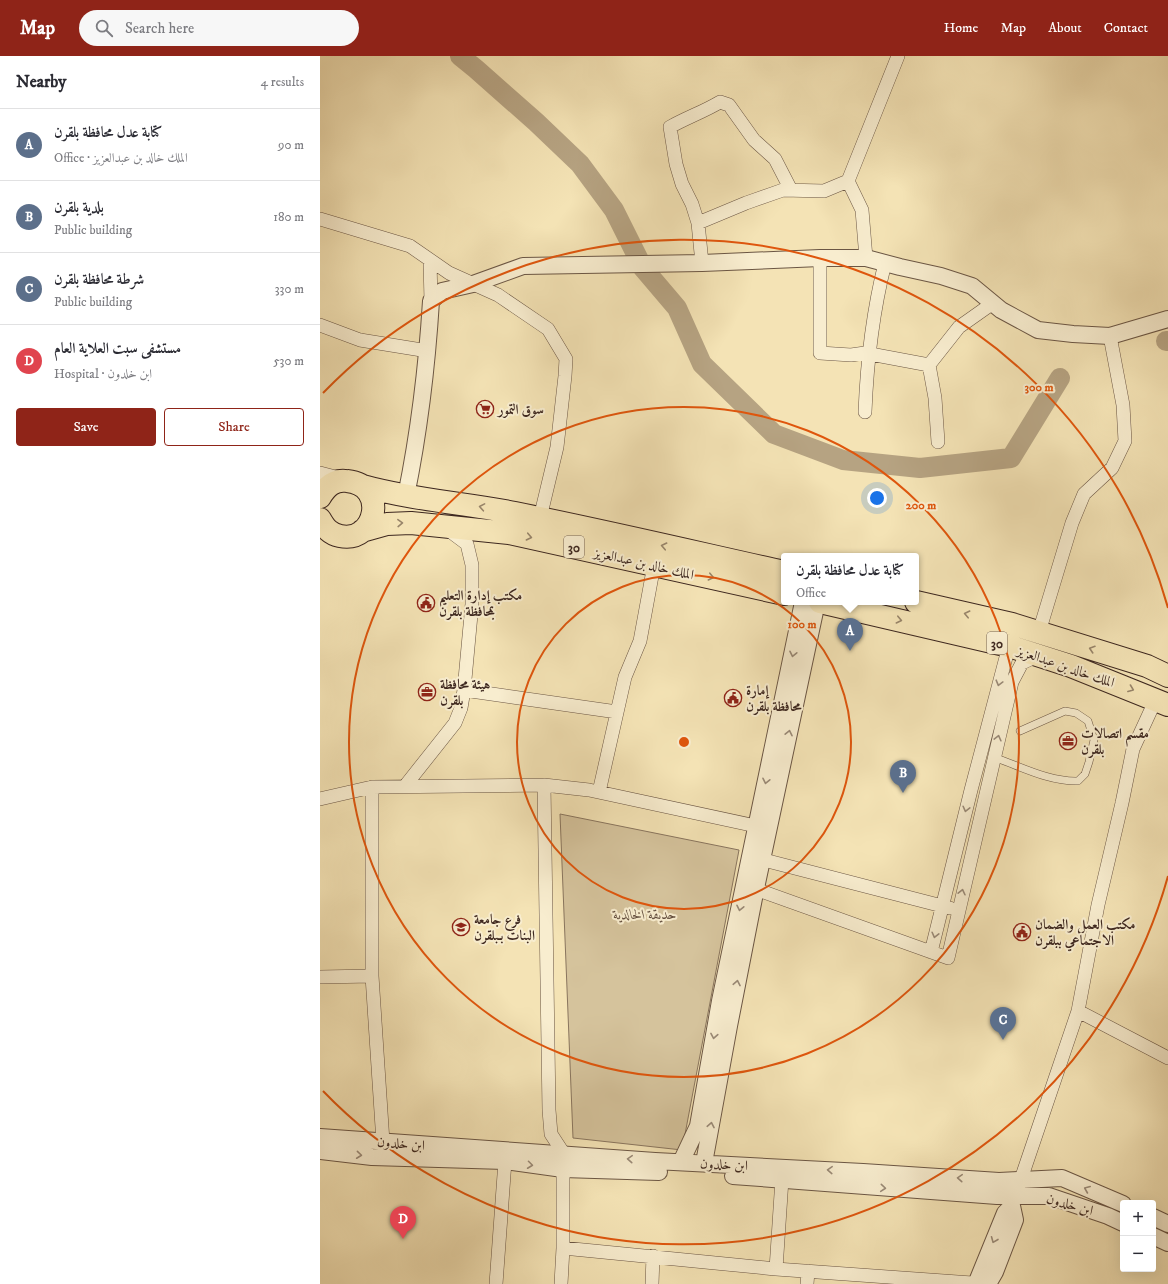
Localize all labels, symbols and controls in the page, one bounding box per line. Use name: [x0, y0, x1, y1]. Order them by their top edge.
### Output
search box: [79, 10, 359, 46]
text: Map: [20, 17, 55, 40]
icon: search: [93, 17, 115, 39]
text: Search here: [125, 19, 194, 38]
text: Home: [944, 19, 978, 37]
text: Map: [1000, 19, 1026, 37]
text: About: [1048, 19, 1082, 37]
text: Contact: [1104, 19, 1148, 37]
text: Nearby: [16, 71, 66, 93]
text: 4 results: [261, 74, 304, 90]
text: كتابة عدل محافظة بلقرن: [54, 123, 162, 142]
text: A: [25, 137, 33, 153]
text: 90 m: [278, 137, 304, 153]
text: Office · الملك خالد بن عبدالعزيز: [54, 150, 188, 166]
text: بلدية بلقرن: [54, 198, 104, 217]
text: B: [25, 209, 33, 225]
text: 180 m: [273, 209, 304, 225]
text: Public building: [54, 222, 132, 238]
text: شرطة محافظة بلقرن: [54, 270, 144, 289]
text: C: [25, 281, 33, 297]
text: 330 m: [275, 281, 304, 297]
text: Public building: [54, 294, 132, 310]
text: مستشفى سبت العلاية العام: [54, 339, 181, 358]
text: D: [24, 353, 34, 369]
text: 530 m: [273, 353, 304, 369]
text: Hospital · ابن خلدون: [54, 366, 152, 382]
text: 300 m: [1025, 380, 1053, 395]
supermarket icon: سوق التمور: [475, 399, 495, 419]
place label: سوق التمور: [496, 401, 544, 419]
button: Save: [16, 408, 156, 446]
button: Share: [164, 408, 304, 446]
your location: [867, 488, 887, 508]
text: 200 m: [906, 498, 936, 513]
one-way arrow: [479, 503, 485, 512]
one-way arrow: [397, 519, 403, 528]
one-way arrow: [526, 533, 532, 541]
road number: 30: [564, 536, 584, 558]
one-way arrow: [661, 542, 667, 550]
street label: الملك خالد بن عبدالعزيز: [590, 543, 696, 584]
popup: [781, 553, 919, 605]
text: كتابة عدل محافظة بلقرن: [796, 561, 904, 580]
one-way arrow: [707, 573, 714, 581]
text: Office: [796, 585, 826, 601]
place label: مكتب إدارة التعليم بمحافظة بلقرن: [439, 587, 522, 621]
public building icon: مكتب إدارة التعليم بمحافظة بلقرن: [416, 593, 436, 613]
one-way arrow: [964, 610, 970, 618]
one-way arrow: [896, 615, 903, 623]
text: 100 m: [788, 617, 816, 632]
pin: A: [837, 618, 863, 651]
road number: 30: [987, 632, 1007, 654]
street label: الملك خالد بن عبدالعزيز: [1013, 641, 1117, 692]
one-way arrow: [1089, 645, 1096, 654]
one-way arrow: [789, 651, 797, 657]
place label: هيئة محافظة بلقرن: [440, 676, 490, 710]
one-way arrow: [995, 680, 1003, 687]
office icon: هيئة محافظة بلقرن: [417, 682, 437, 702]
place label: إمارة محافظة بلقرن: [746, 682, 802, 716]
one-way arrow: [1127, 684, 1134, 692]
public building icon: إمارة محافظة بلقرن: [723, 688, 743, 708]
place label: مقسم اتصالات بلقرن: [1081, 725, 1149, 759]
one-way arrow: [785, 730, 793, 736]
office icon: مقسم اتصالات بلقرن: [1058, 731, 1078, 751]
centre of rings: [677, 735, 691, 749]
one-way arrow: [993, 735, 1001, 742]
pin: B: [890, 760, 916, 793]
one-way arrow: [763, 778, 771, 784]
one-way arrow: [962, 805, 971, 812]
one-way arrow: [958, 889, 966, 896]
one-way arrow: [736, 905, 744, 912]
park label: حديقة الخالدية: [611, 906, 677, 924]
place label: فرع جامعة البنات بـبلقرن: [474, 911, 535, 945]
place label: مكتب العمل والضمان الاجتماعي ببلقرن: [1035, 916, 1135, 952]
school or university icon: فرع جامعة البنات بـبلقرن: [451, 917, 471, 937]
public building icon: مكتب العمل والضمان الاجتماعي ببلقرن: [1012, 922, 1032, 942]
one-way arrow: [932, 932, 940, 939]
one-way arrow: [732, 980, 741, 987]
pin: C: [990, 1007, 1016, 1040]
one-way arrow: [710, 1033, 719, 1039]
one-way arrow: [706, 1122, 715, 1128]
street label: ابن خلدون: [376, 1133, 426, 1155]
one-way arrow: [356, 1151, 362, 1160]
one-way arrow: [627, 1155, 633, 1164]
street label: ابن خلدون: [699, 1155, 748, 1175]
one-way arrow: [527, 1160, 533, 1169]
one-way arrow: [827, 1166, 833, 1174]
one-way arrow: [956, 1174, 963, 1183]
one-way arrow: [880, 1183, 887, 1192]
one-way arrow: [1084, 1185, 1091, 1193]
street label: ابن خلدون: [1044, 1190, 1095, 1220]
map controls: [1120, 1200, 1156, 1272]
button: +: [1120, 1200, 1156, 1236]
pin: D: [390, 1206, 416, 1239]
button: −: [1120, 1236, 1156, 1272]
one-way arrow: [991, 1237, 999, 1244]

